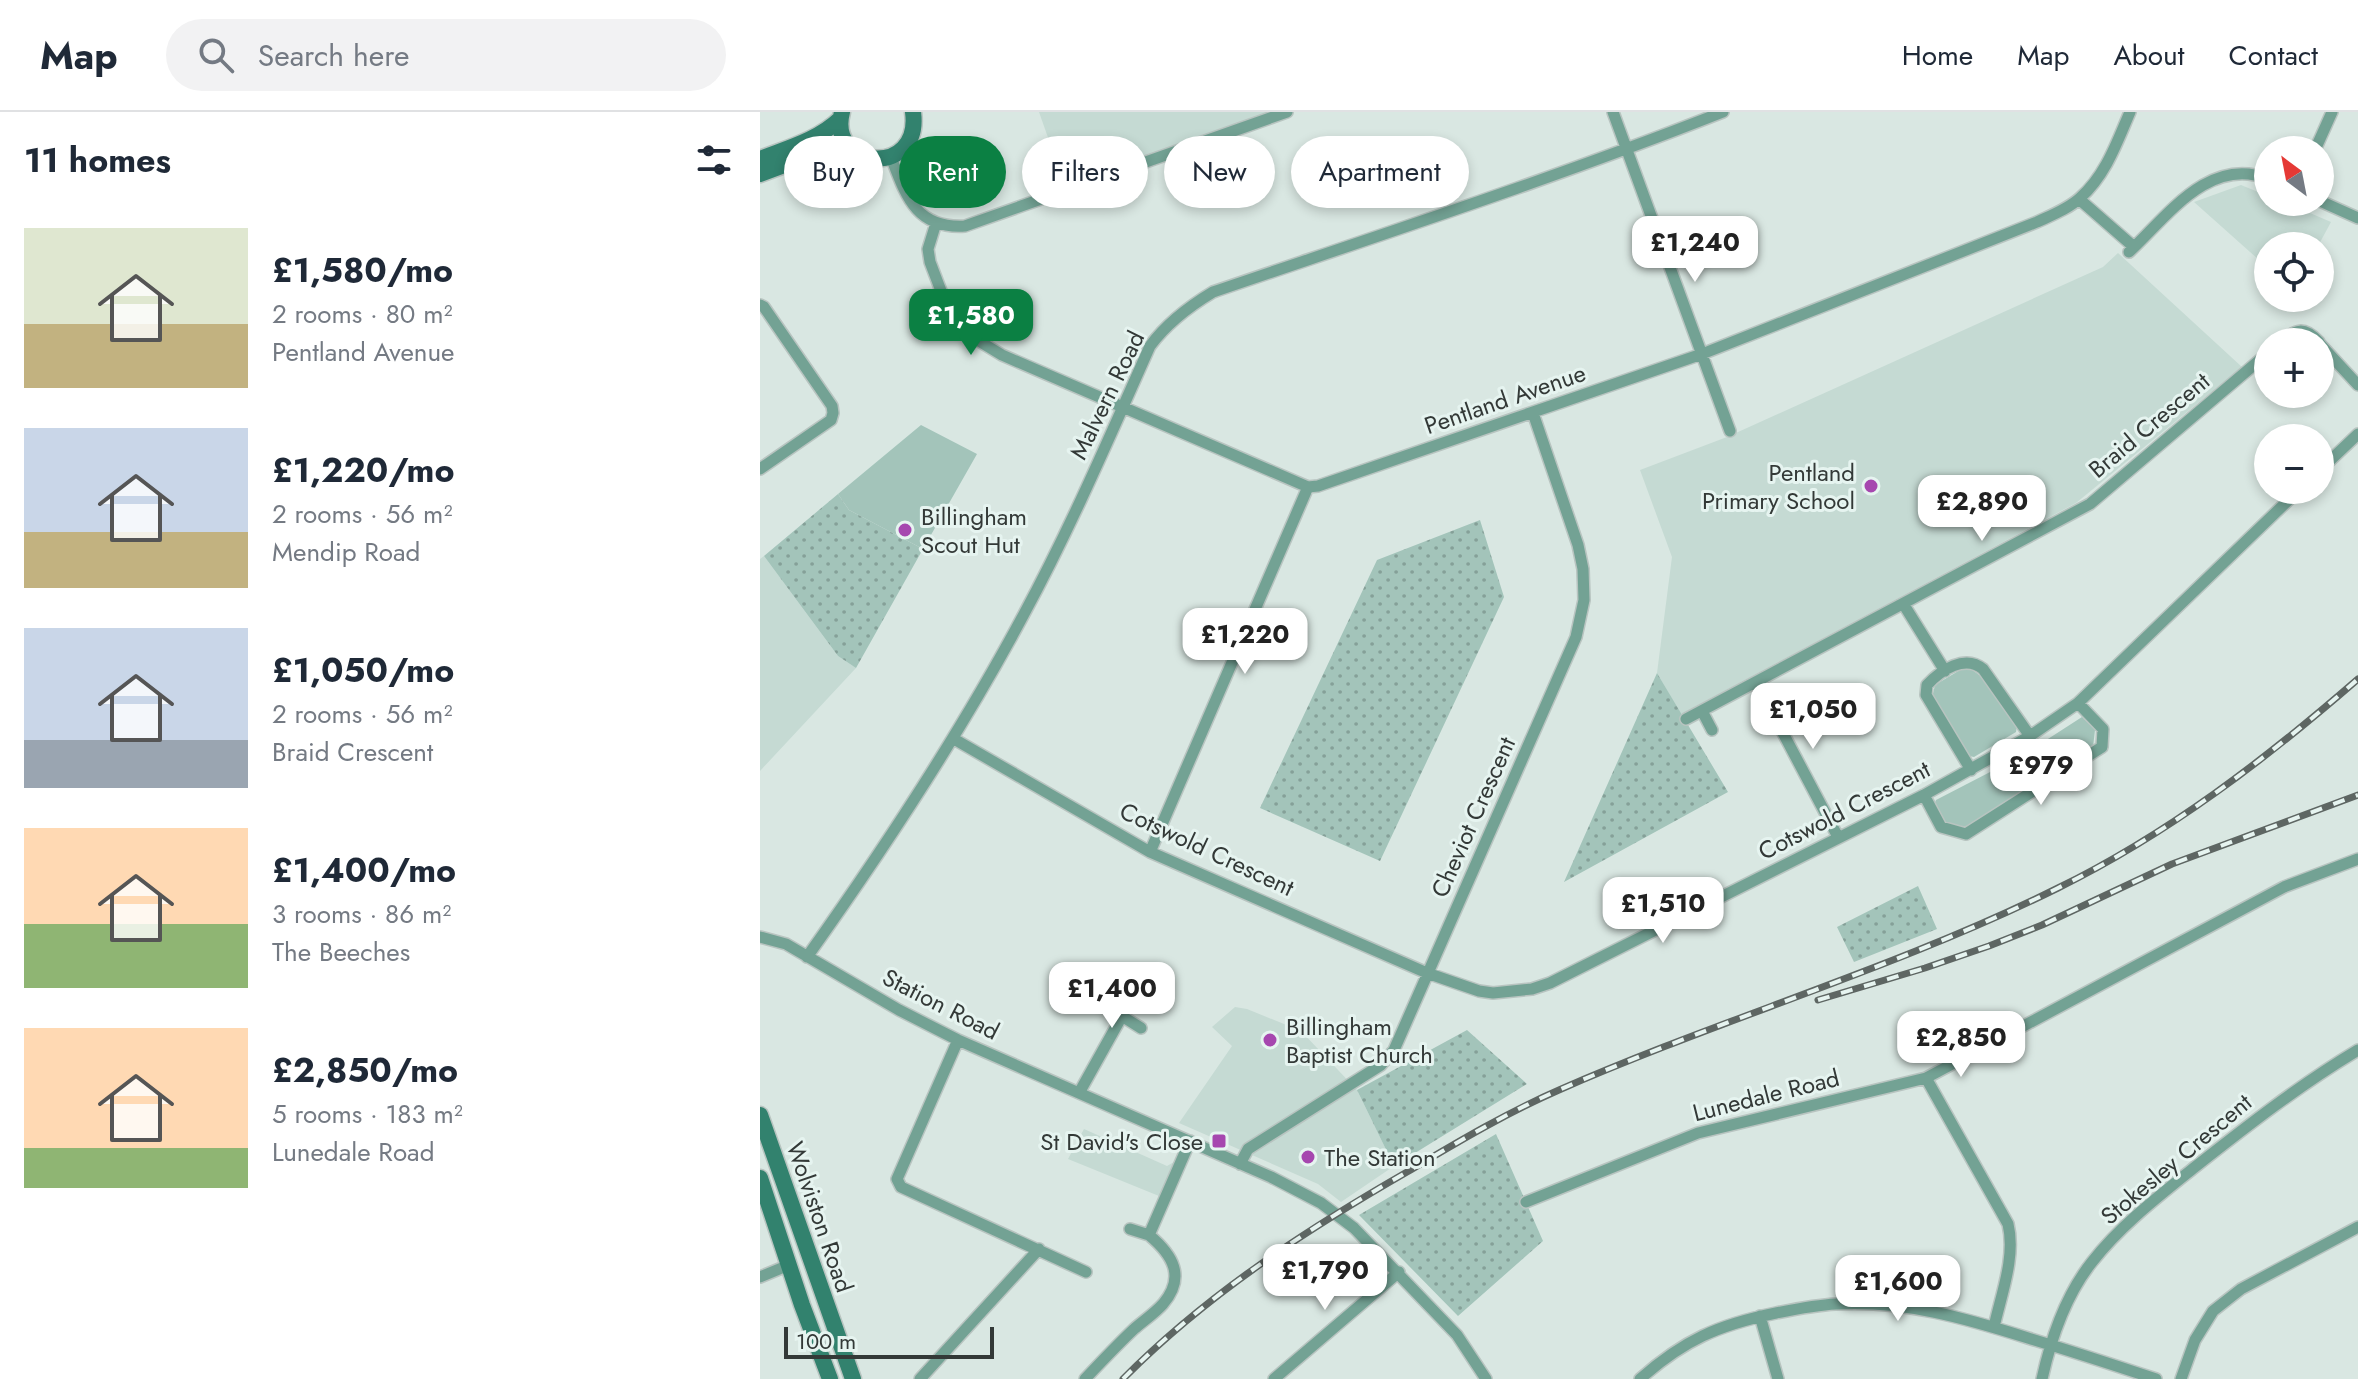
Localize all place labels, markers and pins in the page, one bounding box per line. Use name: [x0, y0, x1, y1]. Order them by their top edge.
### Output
pin: £1,240: [1630, 216, 1760, 284]
pin: £1,580: [906, 289, 1036, 357]
place label: Pentland Primary School: [1702, 455, 1855, 518]
pin: £2,890: [1917, 475, 2047, 543]
marker: Pentland Primary School: [1862, 477, 1880, 495]
place label: Billingham Scout Hut: [921, 499, 1027, 562]
marker: Billingham Scout Hut: [896, 521, 914, 539]
pin: £1,220: [1180, 608, 1310, 676]
pin: £1,050: [1748, 683, 1878, 751]
pin: £979: [1994, 739, 2088, 807]
pin: £1,510: [1598, 877, 1728, 945]
pin: £1,400: [1047, 962, 1177, 1030]
place label: Billingham Baptist Church: [1286, 1009, 1433, 1072]
pin: £2,850: [1896, 1011, 2026, 1079]
marker: Billingham Baptist Church: [1261, 1031, 1279, 1049]
place label: St David's Close: [1040, 1124, 1203, 1159]
marker: St David's Close: [1210, 1132, 1228, 1150]
place label: The Station: [1324, 1140, 1435, 1175]
marker: The Station: [1299, 1148, 1317, 1166]
pin: £1,790: [1260, 1244, 1390, 1312]
pin: £1,600: [1833, 1255, 1963, 1323]

